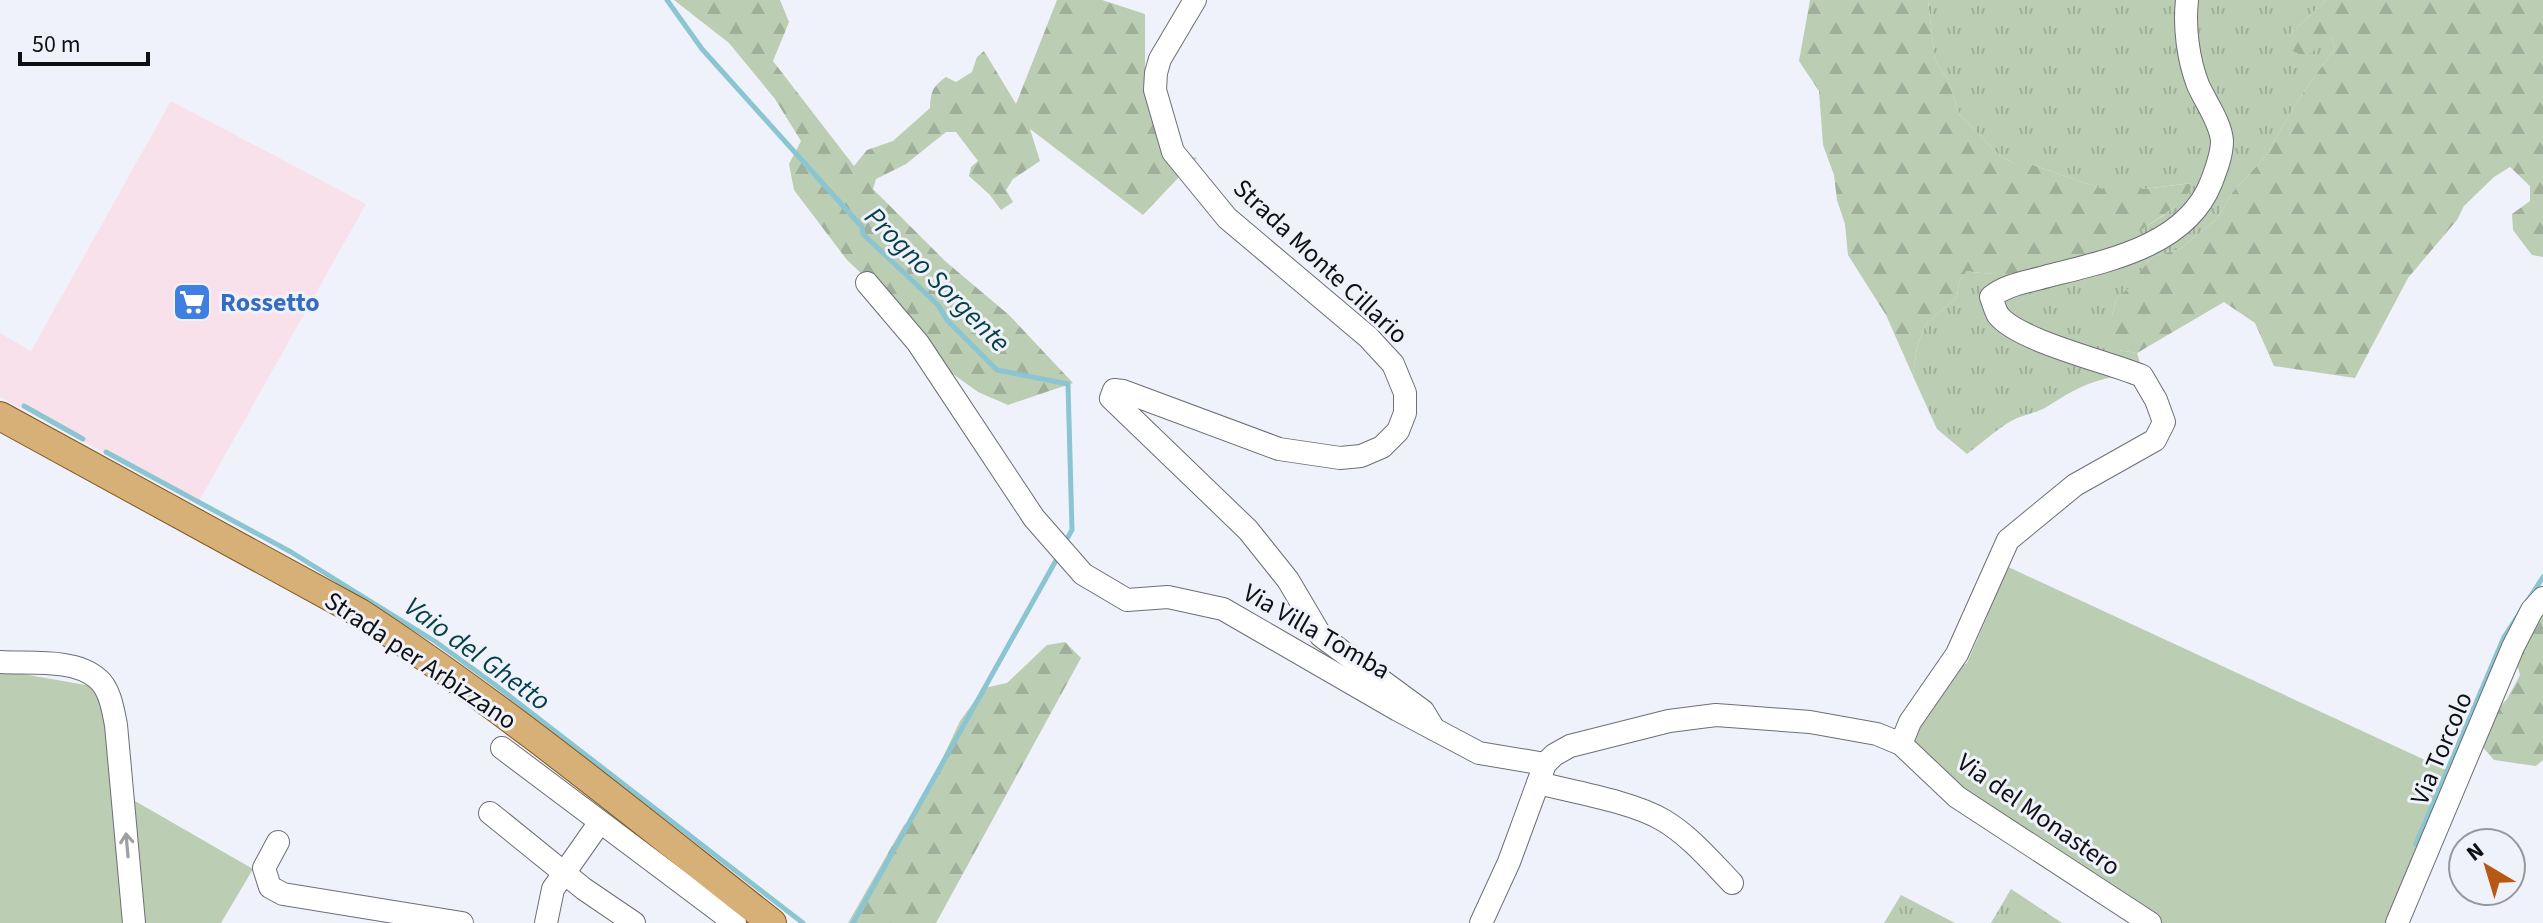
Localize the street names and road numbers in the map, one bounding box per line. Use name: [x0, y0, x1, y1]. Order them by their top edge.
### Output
street label: Strada Monte Cillario: [1225, 170, 1416, 352]
street label: Via Villa Tomba: [1236, 574, 1397, 689]
street label: Strada per Arbizzano: [317, 582, 524, 739]
street label: Via Torcolo: [2401, 686, 2482, 810]
street label: Via del Monastero: [1949, 744, 2128, 885]

